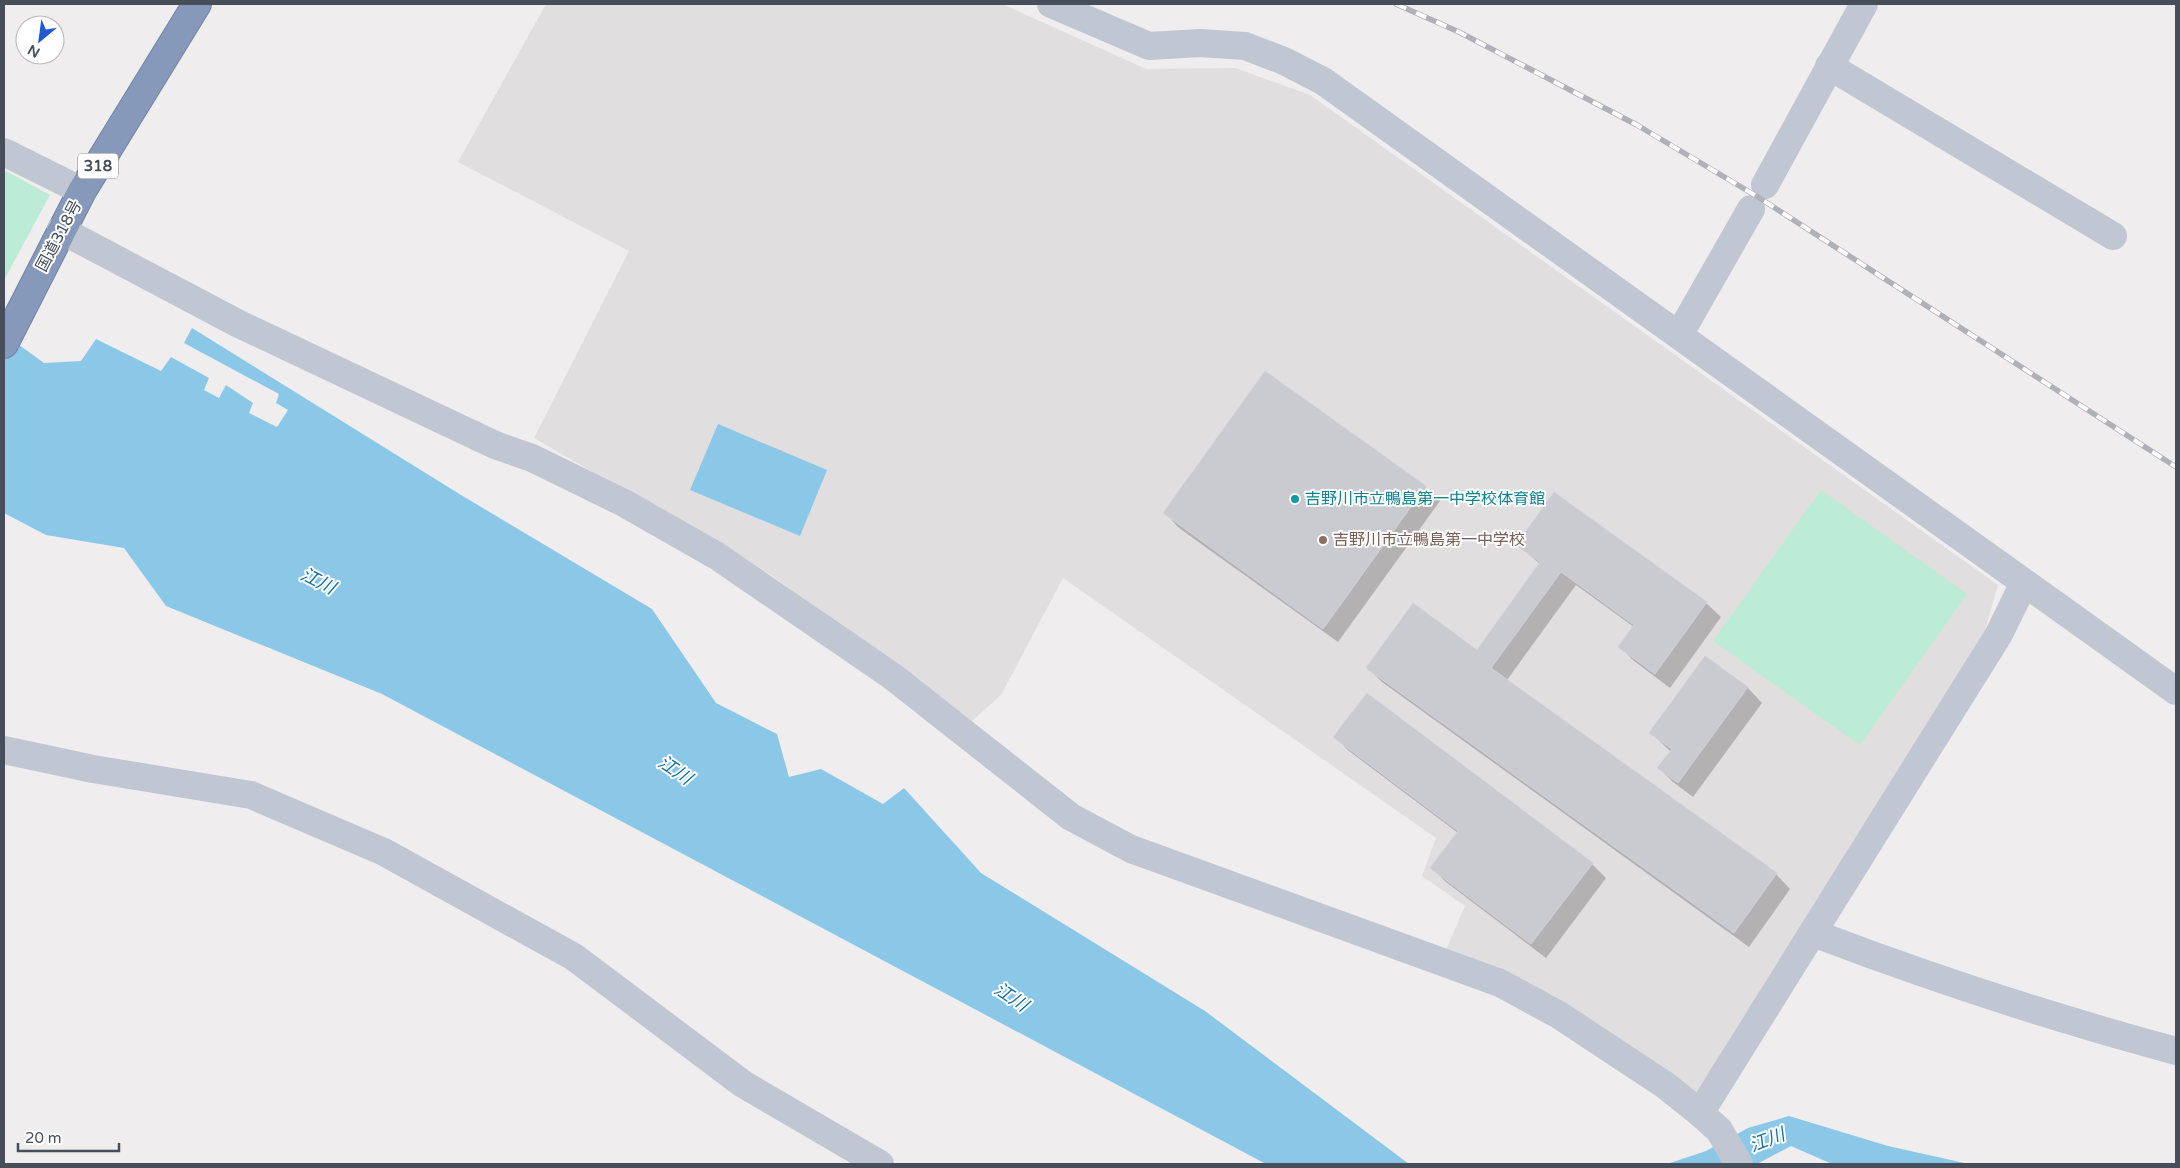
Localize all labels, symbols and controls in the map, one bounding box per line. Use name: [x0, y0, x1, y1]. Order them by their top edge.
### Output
north arrow: [15, 15, 65, 65]
text: N: [25, 41, 43, 61]
road number: 318: [78, 154, 118, 178]
street label: 国道318号: [32, 197, 86, 275]
place label: 吉野川市立鴨島第一中学校体育館: [1305, 489, 1545, 509]
marker: 吉野川市立鴨島第一中学校体育館: [1289, 493, 1301, 505]
place label: 吉野川市立鴨島第一中学校: [1333, 530, 1525, 550]
marker: 吉野川市立鴨島第一中学校: [1317, 534, 1329, 546]
water label: 江川: [297, 563, 341, 600]
water label: 江川: [654, 751, 698, 790]
water label: 江川: [990, 978, 1034, 1017]
scale bar: [18, 1120, 119, 1152]
water label: 江川: [1746, 1123, 1790, 1157]
text: 20 m: [25, 1129, 62, 1147]

